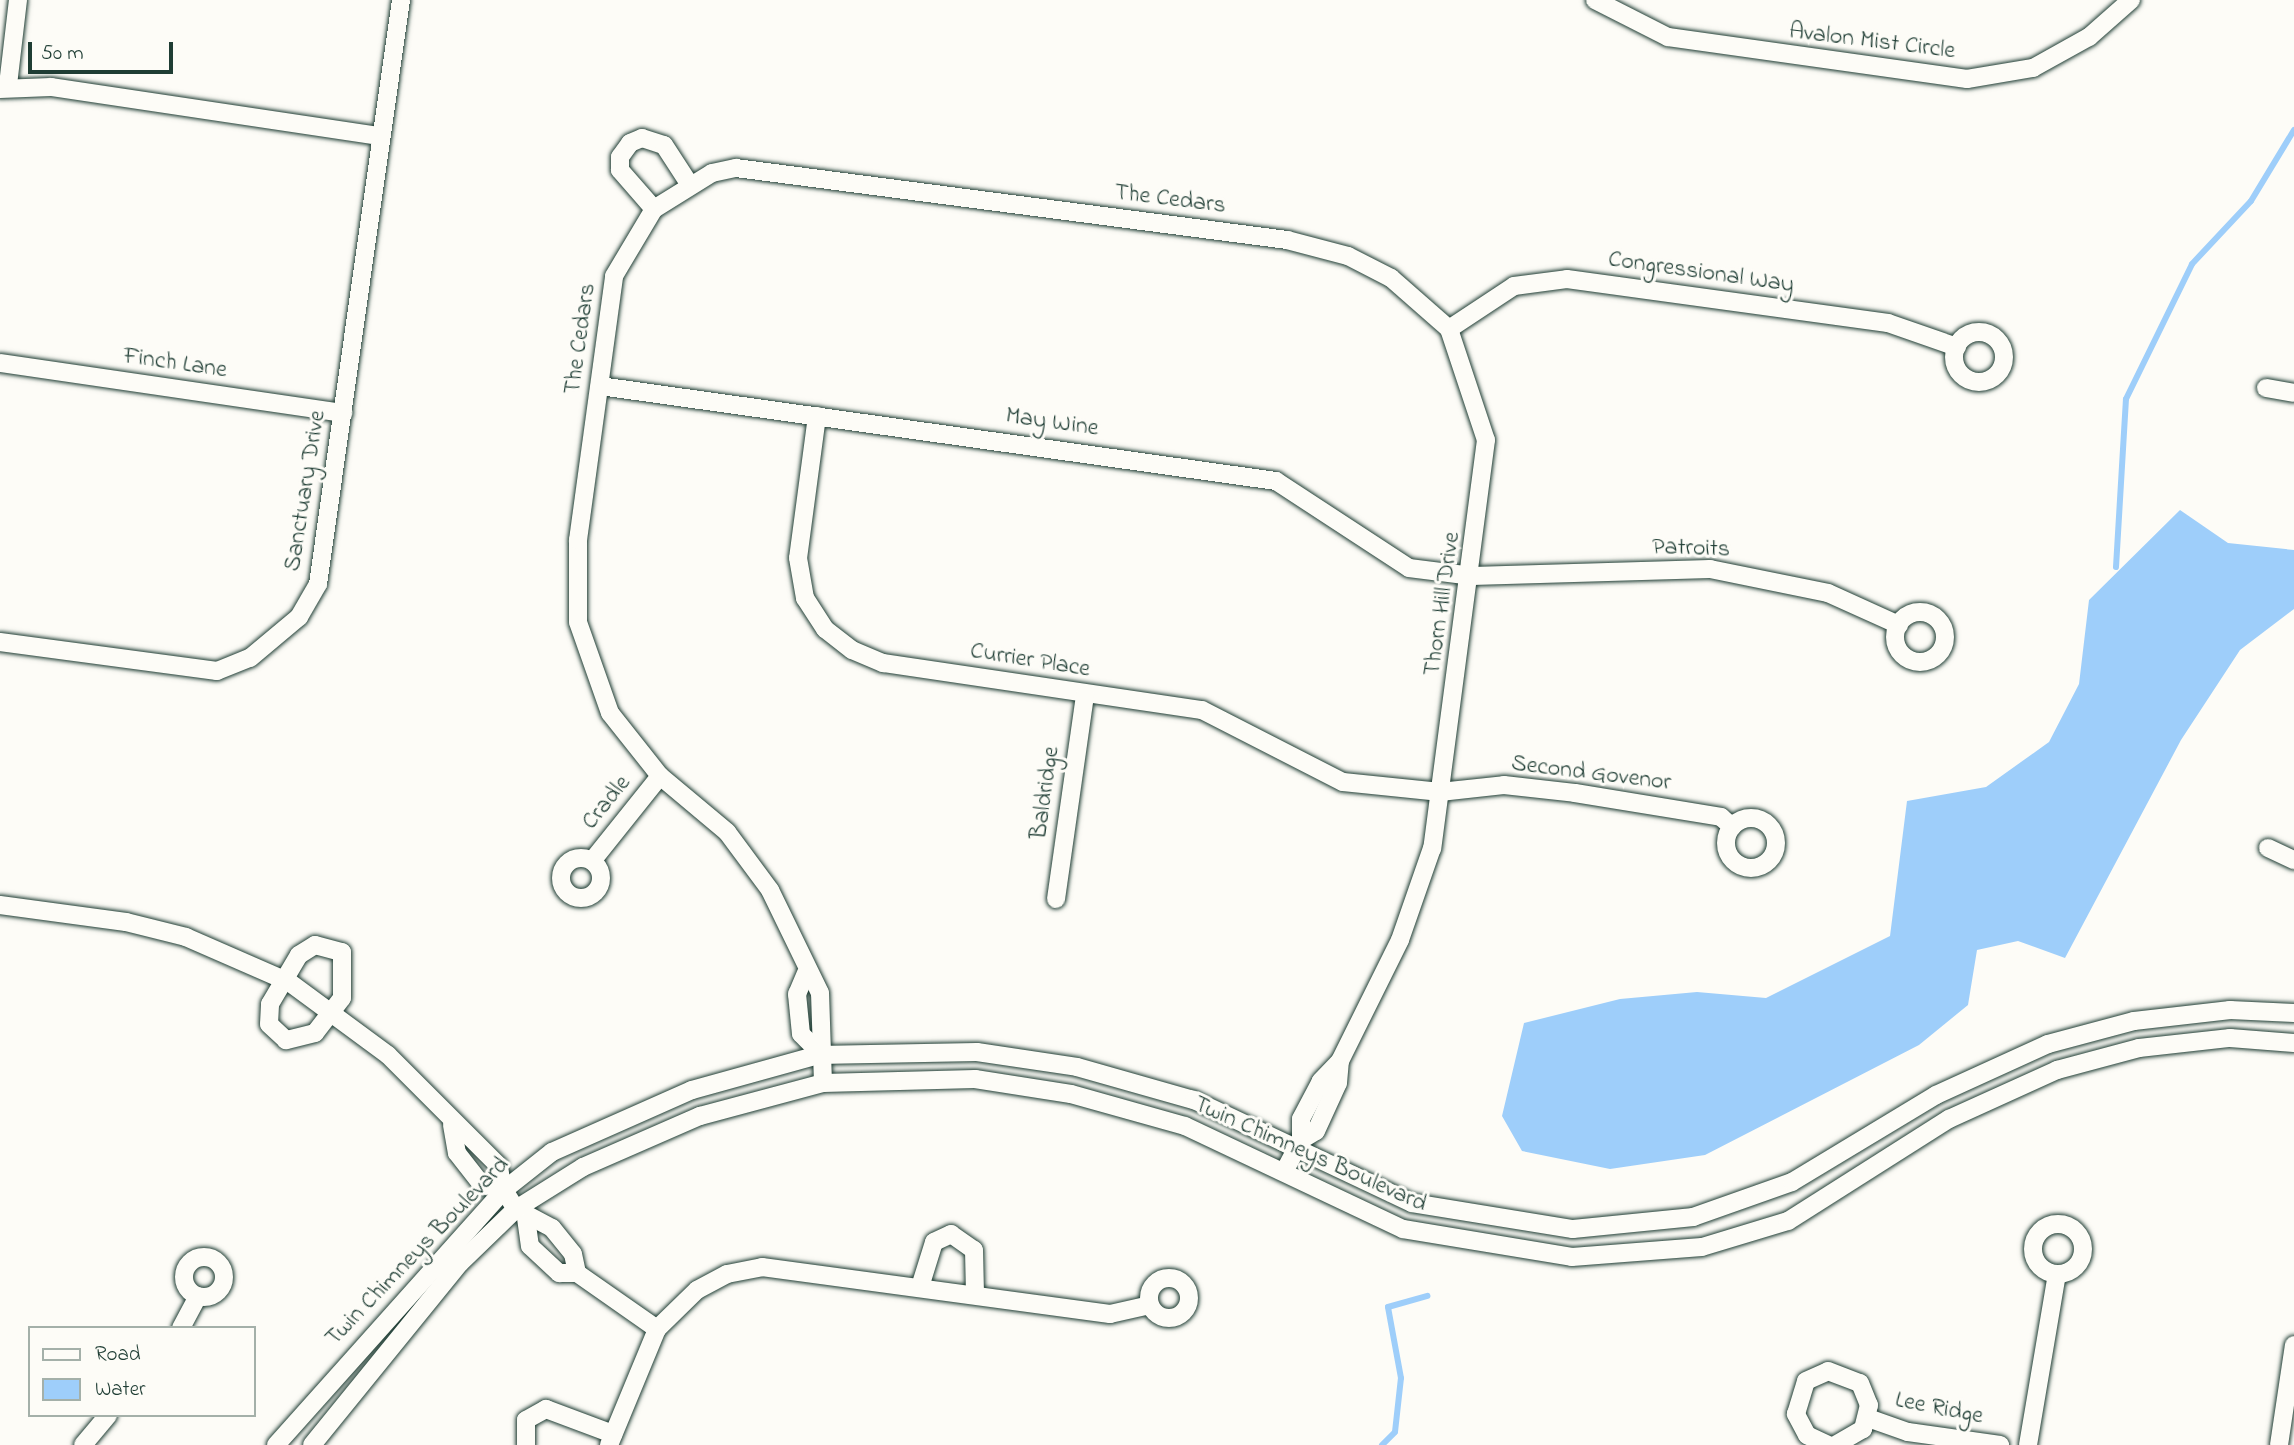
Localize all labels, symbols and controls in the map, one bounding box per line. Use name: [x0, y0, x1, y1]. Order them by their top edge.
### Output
street label: Avalon Mist Circle: [1787, 18, 1957, 66]
scale bar: [32, 28, 177, 72]
text: 50 m: [41, 39, 84, 69]
street label: The Cedars: [1113, 179, 1227, 221]
street label: Congressional Way: [1606, 246, 1796, 300]
street label: The Cedars: [559, 282, 603, 396]
street label: Finch Lane: [121, 342, 229, 386]
street label: May Wine: [1004, 402, 1100, 444]
street label: Sanctuary Drive: [279, 409, 333, 573]
street label: Thorn Hill Drive: [1419, 530, 1467, 678]
street label: Patroits: [1652, 533, 1730, 565]
street label: Currier Place: [968, 637, 1092, 685]
street label: Baldridge: [1025, 745, 1067, 841]
street label: Second Govenor: [1510, 750, 1672, 798]
street label: Cradle: [576, 770, 638, 836]
street label: Twin Chimneys Boulevard: [1189, 1091, 1431, 1219]
street label: Twin Chimneys Boulevard: [320, 1151, 516, 1353]
legend: [28, 1326, 256, 1417]
text: Road: [95, 1340, 141, 1370]
text: Water: [95, 1375, 146, 1405]
street label: Lee Ridge: [1893, 1386, 1985, 1432]

